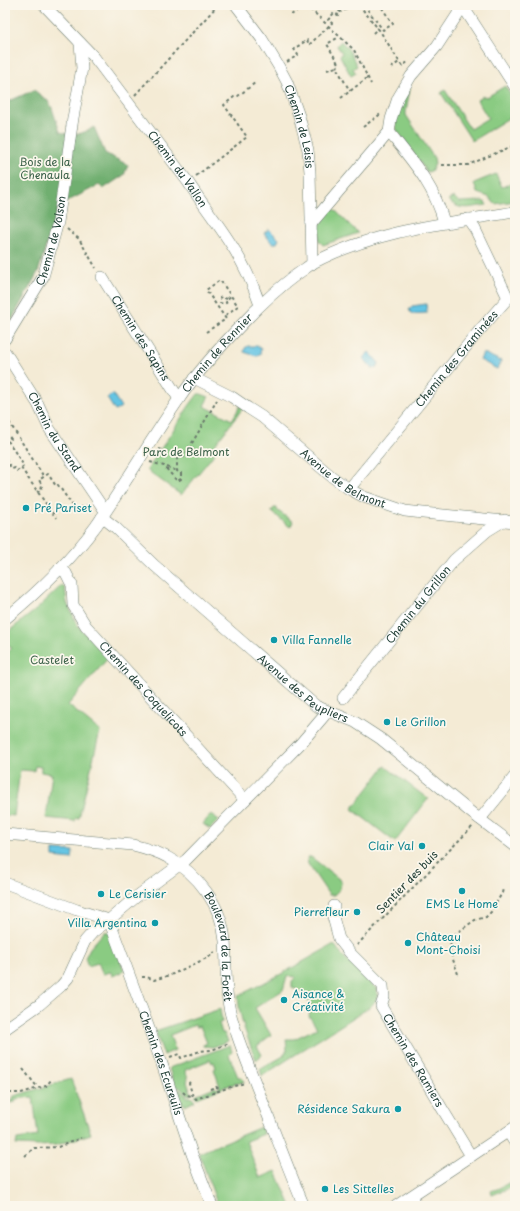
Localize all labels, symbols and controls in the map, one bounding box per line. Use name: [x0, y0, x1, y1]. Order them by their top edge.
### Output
street label: Chemin de Leisis: [281, 82, 319, 169]
street label: Chemin du Vallon: [144, 127, 212, 211]
park label: Bois de la Chenaula: [19, 153, 71, 183]
street label: Chemin de Volson: [31, 194, 70, 289]
street label: Chemin des Sapins: [107, 291, 174, 384]
street label: Chemin des Graminées: [411, 306, 502, 411]
street label: Chemin de Rennier: [177, 308, 257, 396]
street label: Chemin du Stand: [24, 388, 85, 475]
park label: Parc de Belmont: [143, 443, 230, 460]
street label: Avenue de Belmont: [297, 444, 389, 512]
place label: Pré Pariset: [34, 499, 92, 516]
marker: Pré Pariset: [21, 503, 31, 513]
street label: Chemin du Grillon: [381, 561, 455, 647]
place label: Villa Fannelle: [282, 631, 352, 648]
marker: Villa Fannelle: [269, 635, 279, 645]
street label: Chemin des Coquelicots: [96, 637, 192, 740]
street label: Avenue des Peupliers: [254, 650, 351, 726]
park label: Castelet: [30, 651, 74, 668]
place label: Le Grillon: [395, 713, 446, 730]
marker: Le Grillon: [382, 717, 392, 727]
place label: Clair Val: [368, 837, 414, 854]
marker: Clair Val: [417, 841, 427, 851]
street label: Sentier des buis: [372, 846, 441, 917]
place label: Le Cerisier: [109, 885, 167, 902]
marker: EMS Le Home: [457, 886, 467, 896]
street label: Boulevard de la Forêt: [200, 888, 237, 1003]
marker: Le Cerisier: [96, 889, 106, 899]
place label: EMS Le Home: [426, 895, 498, 912]
place label: Pierrefleur: [294, 903, 350, 920]
marker: Pierrefleur: [352, 907, 362, 917]
place label: Villa Argentina: [67, 914, 147, 931]
marker: Villa Argentina: [150, 918, 160, 928]
place label: Château Mont-Choisi: [416, 928, 481, 958]
marker: Château Mont-Choisi: [403, 938, 413, 948]
place label: Aisance & Créativité: [292, 985, 345, 1015]
marker: Aisance & Créativité: [279, 995, 289, 1005]
street label: Chemin des Ecureuils: [135, 1008, 187, 1117]
street label: Chemin des Ramiers: [379, 1010, 448, 1110]
place label: Résidence Sakura: [297, 1100, 391, 1117]
marker: Résidence Sakura: [393, 1104, 403, 1114]
place label: Les Sittelles: [333, 1180, 394, 1197]
marker: Les Sittelles: [320, 1184, 330, 1194]

